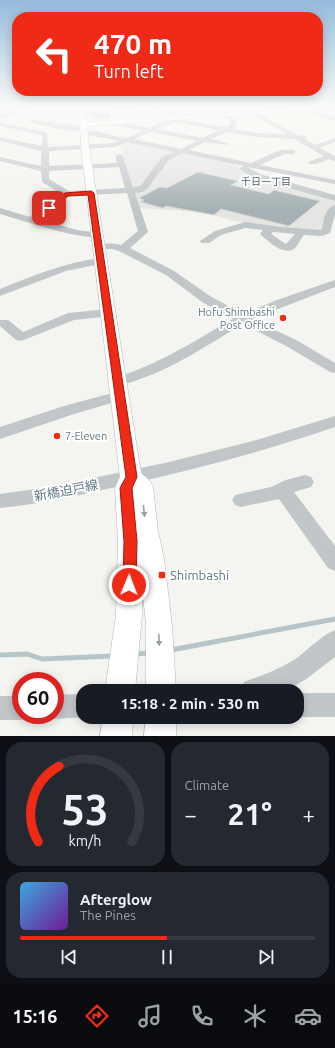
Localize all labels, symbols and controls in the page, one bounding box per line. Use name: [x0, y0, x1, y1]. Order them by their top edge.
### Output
icon: left: [28, 28, 80, 80]
text: 470 m: [94, 28, 172, 59]
text: Turn left: [94, 61, 164, 81]
district label: 千日一丁目: [241, 176, 291, 187]
pin: [32, 191, 66, 225]
icon: arrive: [38, 197, 60, 219]
place label: Hofu Shimbashi Post Office: [198, 306, 275, 331]
marker: Hofu Shimbashi Post Office: [278, 313, 288, 323]
place label: 7-Eleven: [65, 430, 107, 442]
marker: 7-Eleven: [52, 431, 62, 441]
street label: 新橋迫戸線: [33, 477, 99, 503]
one-way arrow: [141, 505, 148, 517]
position arrow: [108, 564, 150, 606]
place label: Shimbashi: [170, 568, 229, 582]
marker: Shimbashi: [157, 570, 167, 580]
one-way arrow: [156, 634, 162, 647]
speed limit sign: 60: [12, 672, 64, 724]
text: 15:18 · 2 min · 530 m: [121, 695, 259, 712]
text: Climate: [185, 778, 229, 792]
text: 53: [62, 786, 109, 833]
text: 21°: [228, 797, 272, 831]
text: −: [185, 802, 197, 827]
text: +: [303, 802, 315, 827]
text: km/h: [69, 833, 102, 849]
text: Afterglow: [80, 891, 152, 908]
text: The Pines: [80, 908, 136, 922]
icon: previous: [58, 946, 80, 968]
icon: pause: [156, 946, 178, 968]
icon: next: [255, 946, 277, 968]
icon: directions: [83, 1002, 111, 1030]
icon: music: [136, 1002, 164, 1030]
icon: phone: [188, 1002, 216, 1030]
icon: climate: [241, 1002, 269, 1030]
icon: car: [294, 1002, 322, 1030]
text: 15:16: [12, 1006, 58, 1026]

